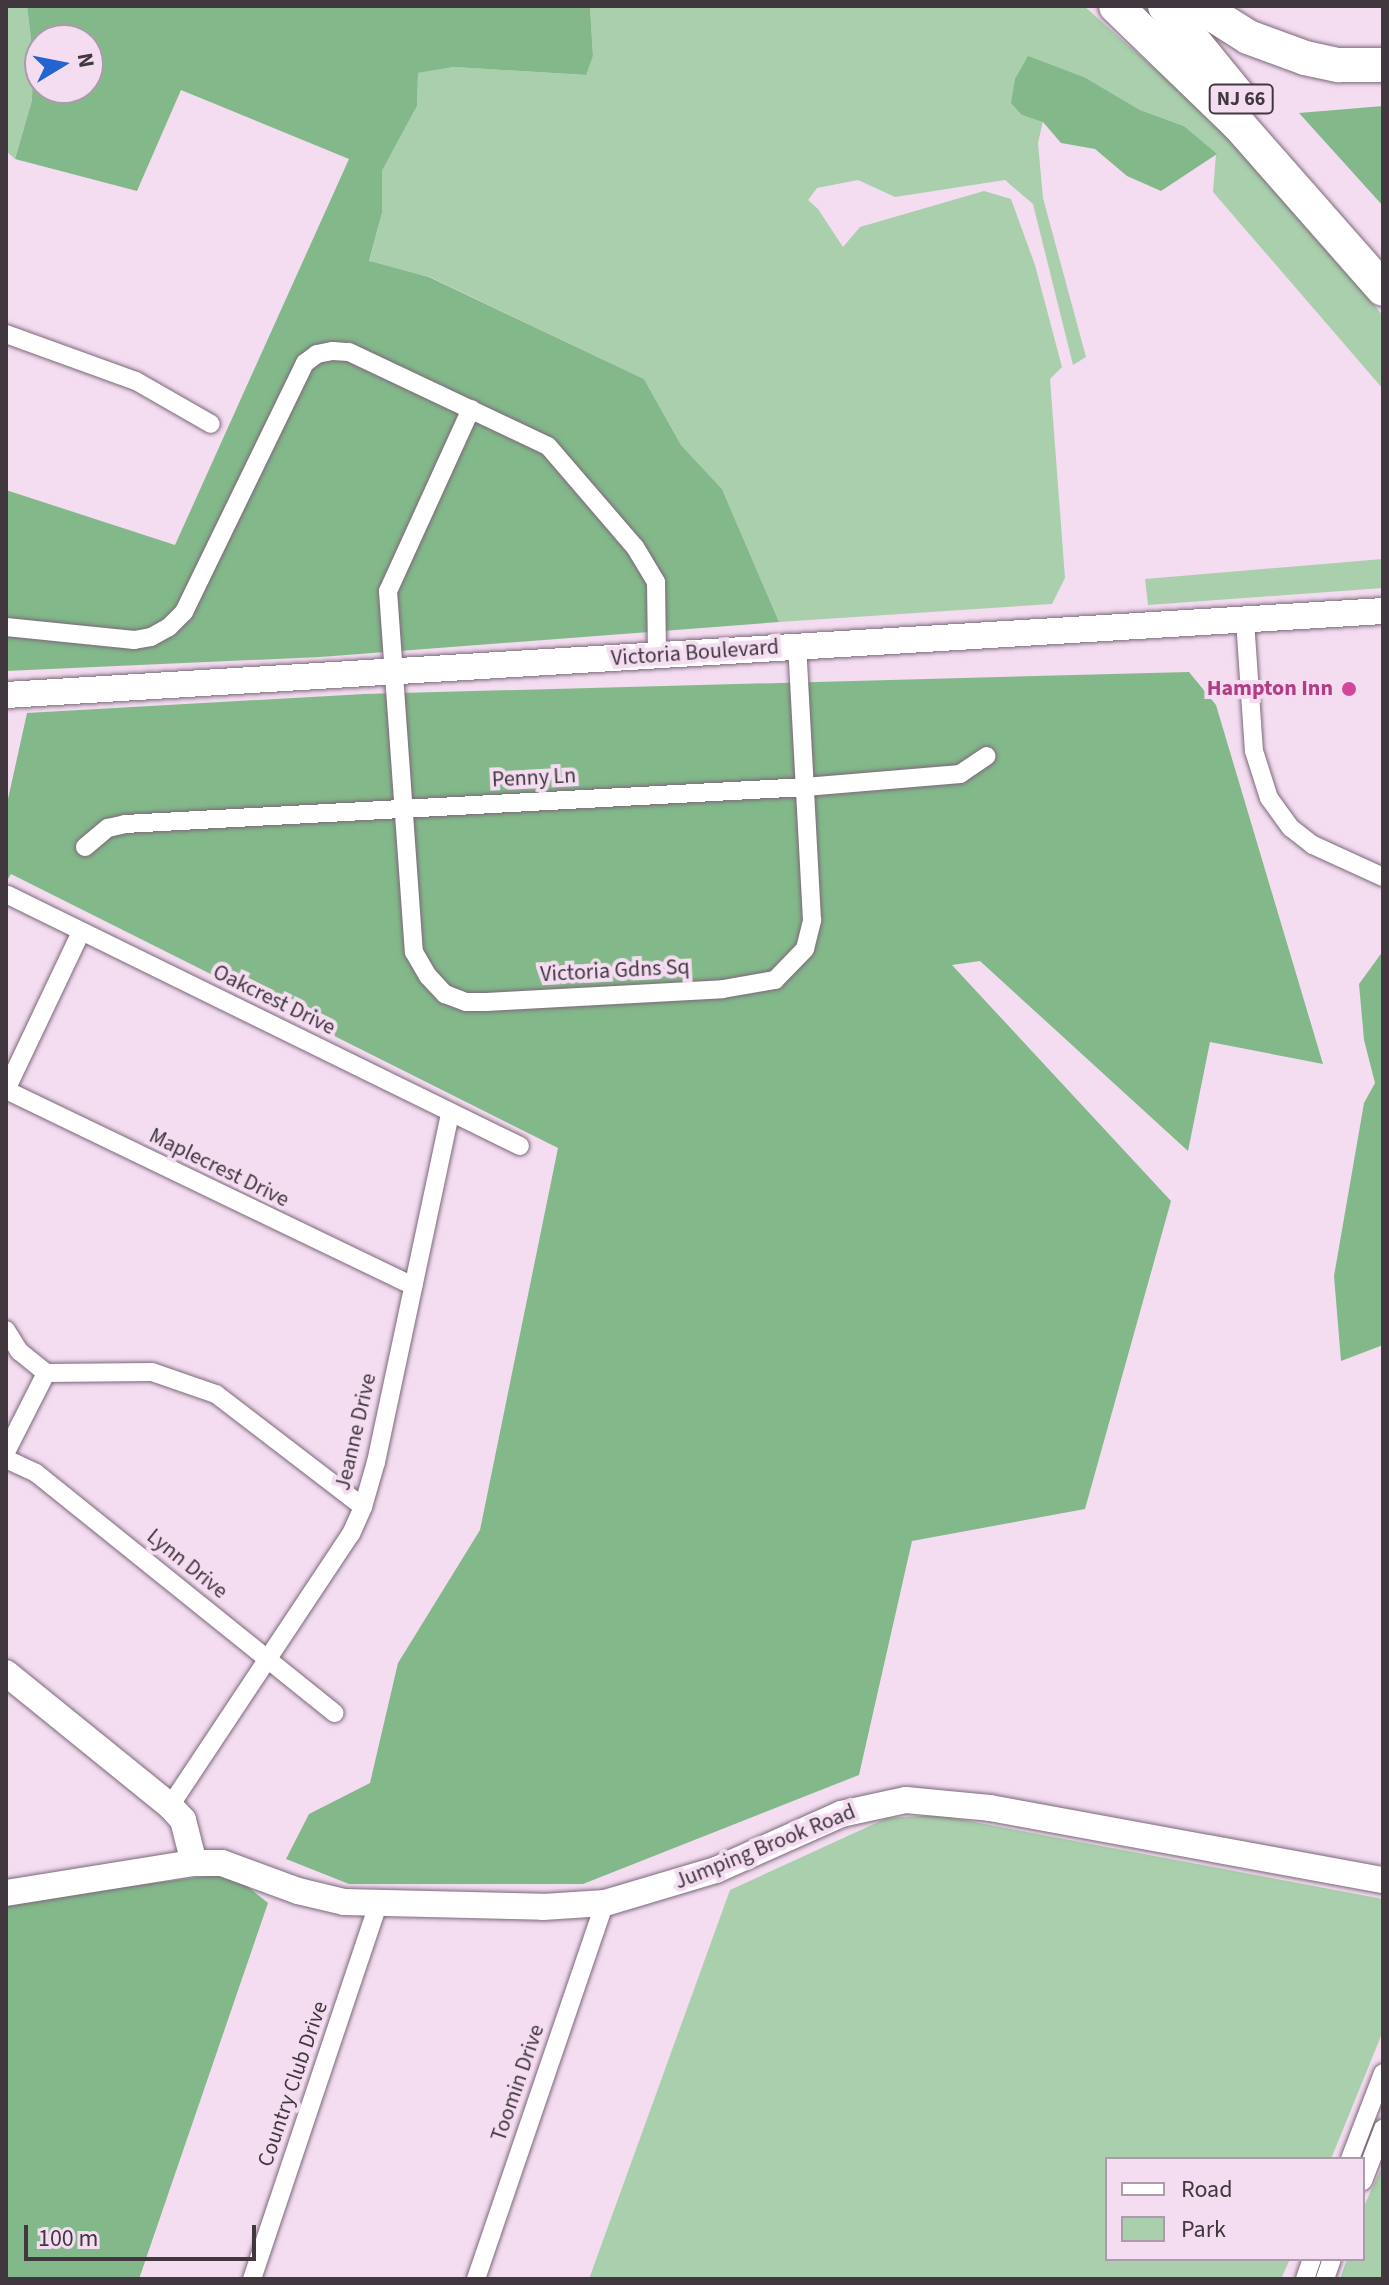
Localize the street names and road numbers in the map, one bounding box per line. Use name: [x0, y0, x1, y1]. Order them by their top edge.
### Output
road number: NJ 66: [1207, 83, 1275, 115]
street label: Victoria Boulevard: [610, 634, 780, 672]
street label: Penny Ln: [491, 763, 577, 793]
street label: Victoria Gdns Sq: [540, 954, 690, 988]
street label: Oakcrest Drive: [209, 959, 339, 1041]
street label: Maplecrest Drive: [145, 1123, 293, 1213]
street label: Jeanne Drive: [330, 1371, 382, 1493]
street label: Lynn Drive: [141, 1523, 233, 1605]
street label: Jumping Brook Road: [671, 1799, 859, 1895]
street label: Country Club Drive: [252, 1998, 334, 2170]
street label: Toomin Drive: [486, 2021, 550, 2145]

